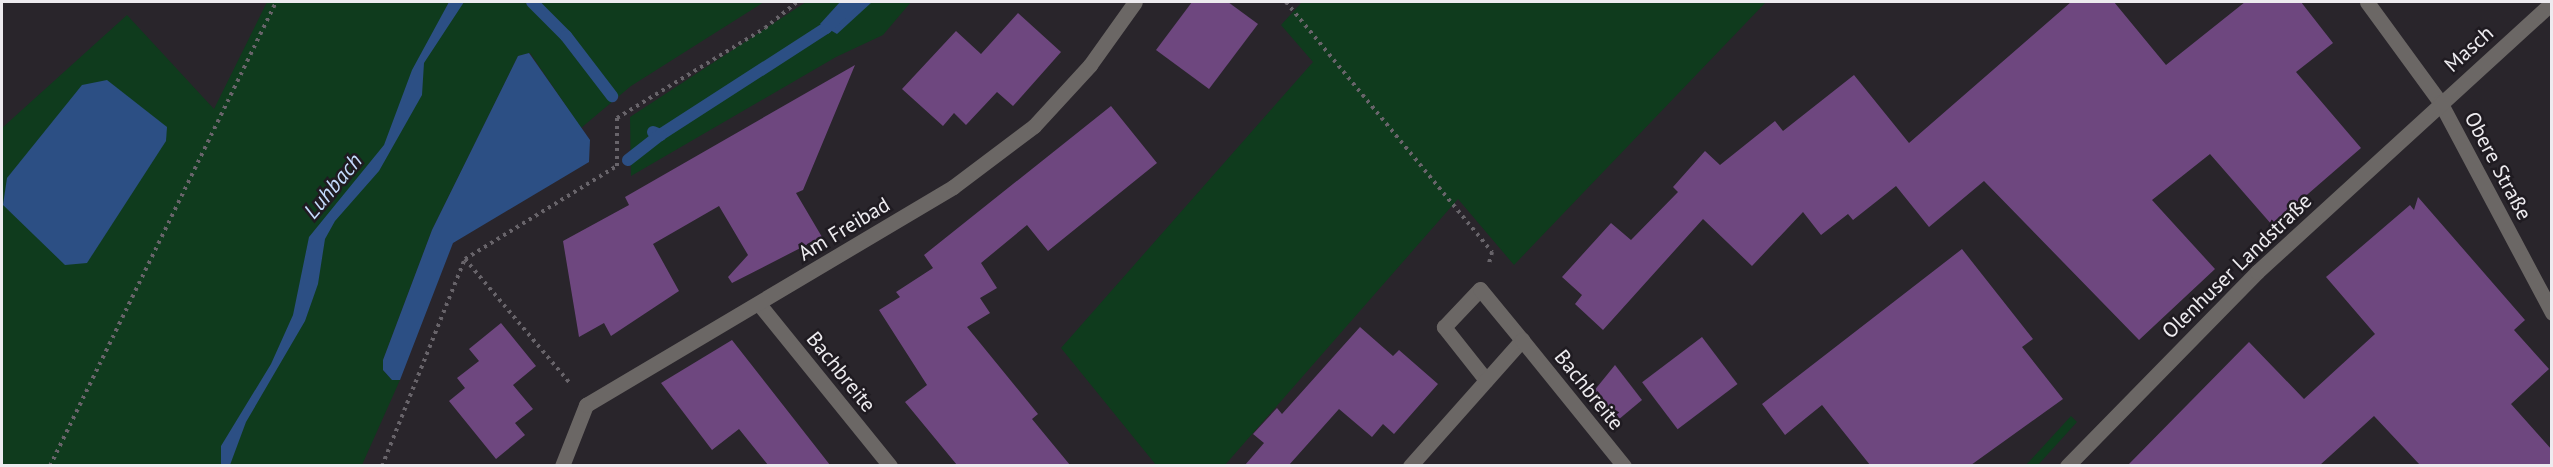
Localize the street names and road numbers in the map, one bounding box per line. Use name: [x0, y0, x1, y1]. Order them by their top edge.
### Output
street label: Masch: [2439, 21, 2499, 77]
street label: Obere Straße: [2459, 108, 2537, 224]
street label: Olenhuser Landstraße: [2157, 188, 2317, 344]
street label: Am Freibad: [794, 192, 894, 266]
street label: Bachbreite: [801, 327, 881, 417]
street label: Bachbreite: [1549, 345, 1629, 435]

